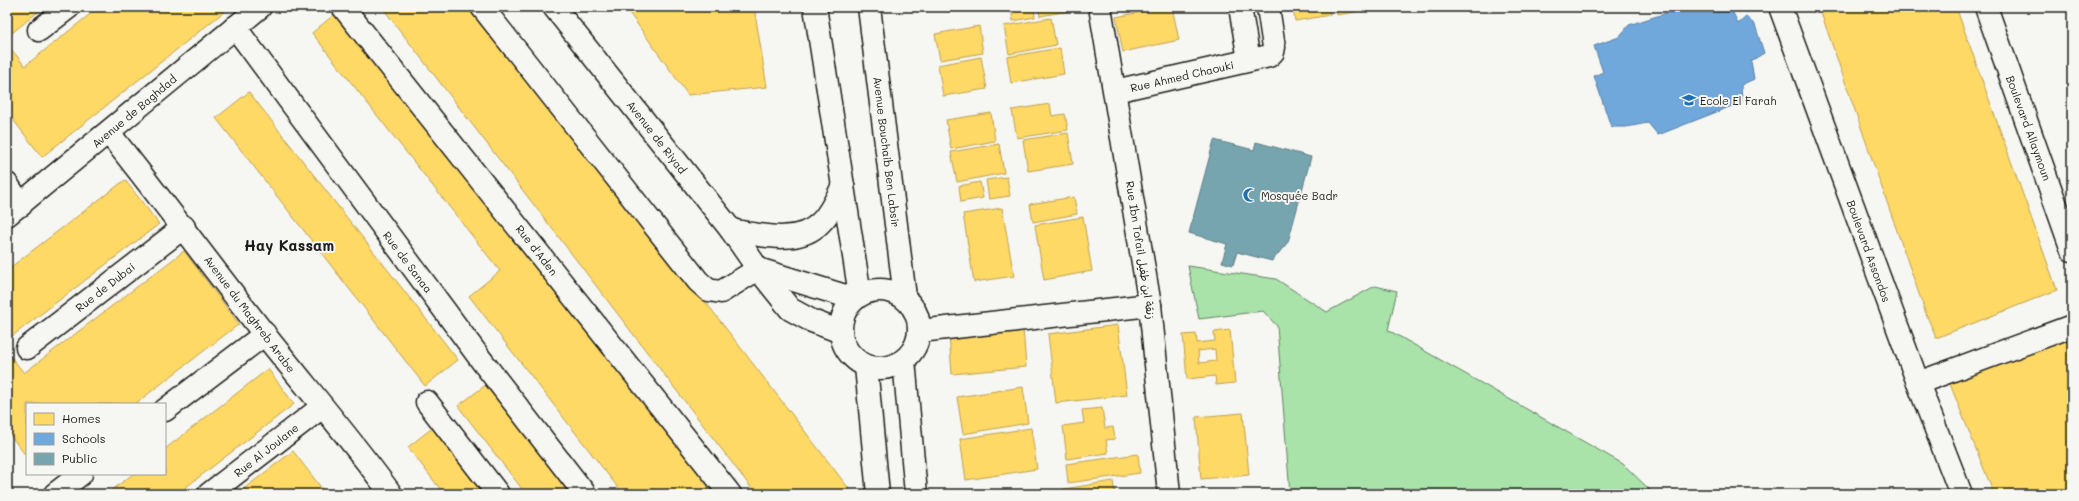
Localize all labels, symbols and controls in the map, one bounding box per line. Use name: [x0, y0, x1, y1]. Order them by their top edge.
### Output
street label: Rue Ahmed Chaouki: [1129, 57, 1235, 95]
street label: Avenue de Baghdad: [89, 71, 179, 151]
street label: Boulevard Allaymoun: [2003, 73, 2055, 183]
street label: Avenue Bouchaib Ben Labsir: [870, 76, 904, 228]
school or university icon: Ecole El Farah: [1681, 92, 1697, 108]
place label: Ecole El Farah: [1700, 93, 1777, 108]
street label: Avenue de Riyad: [624, 97, 690, 177]
street label: Rue Ibn Tofail زنقة ابن طفيل: [1122, 180, 1159, 320]
mosque icon: Mosquée Badr: [1242, 187, 1258, 203]
place label: Mosquée Badr: [1261, 188, 1338, 203]
street label: Boulevard Assondos: [1844, 198, 1894, 304]
street label: Rue d'Aden: [513, 222, 561, 278]
street label: Rue de Sanaa: [380, 228, 436, 296]
district label: Hay Kassam: [244, 235, 334, 255]
street label: Avenue du Maghreb Arabe: [201, 252, 299, 376]
street label: Rue de Dubai: [72, 259, 138, 315]
legend: [26, 403, 166, 475]
text: Homes: [62, 410, 101, 426]
street label: Rue Al Joulane: [230, 420, 302, 480]
text: Schools: [62, 430, 106, 446]
text: Public: [62, 450, 97, 466]

